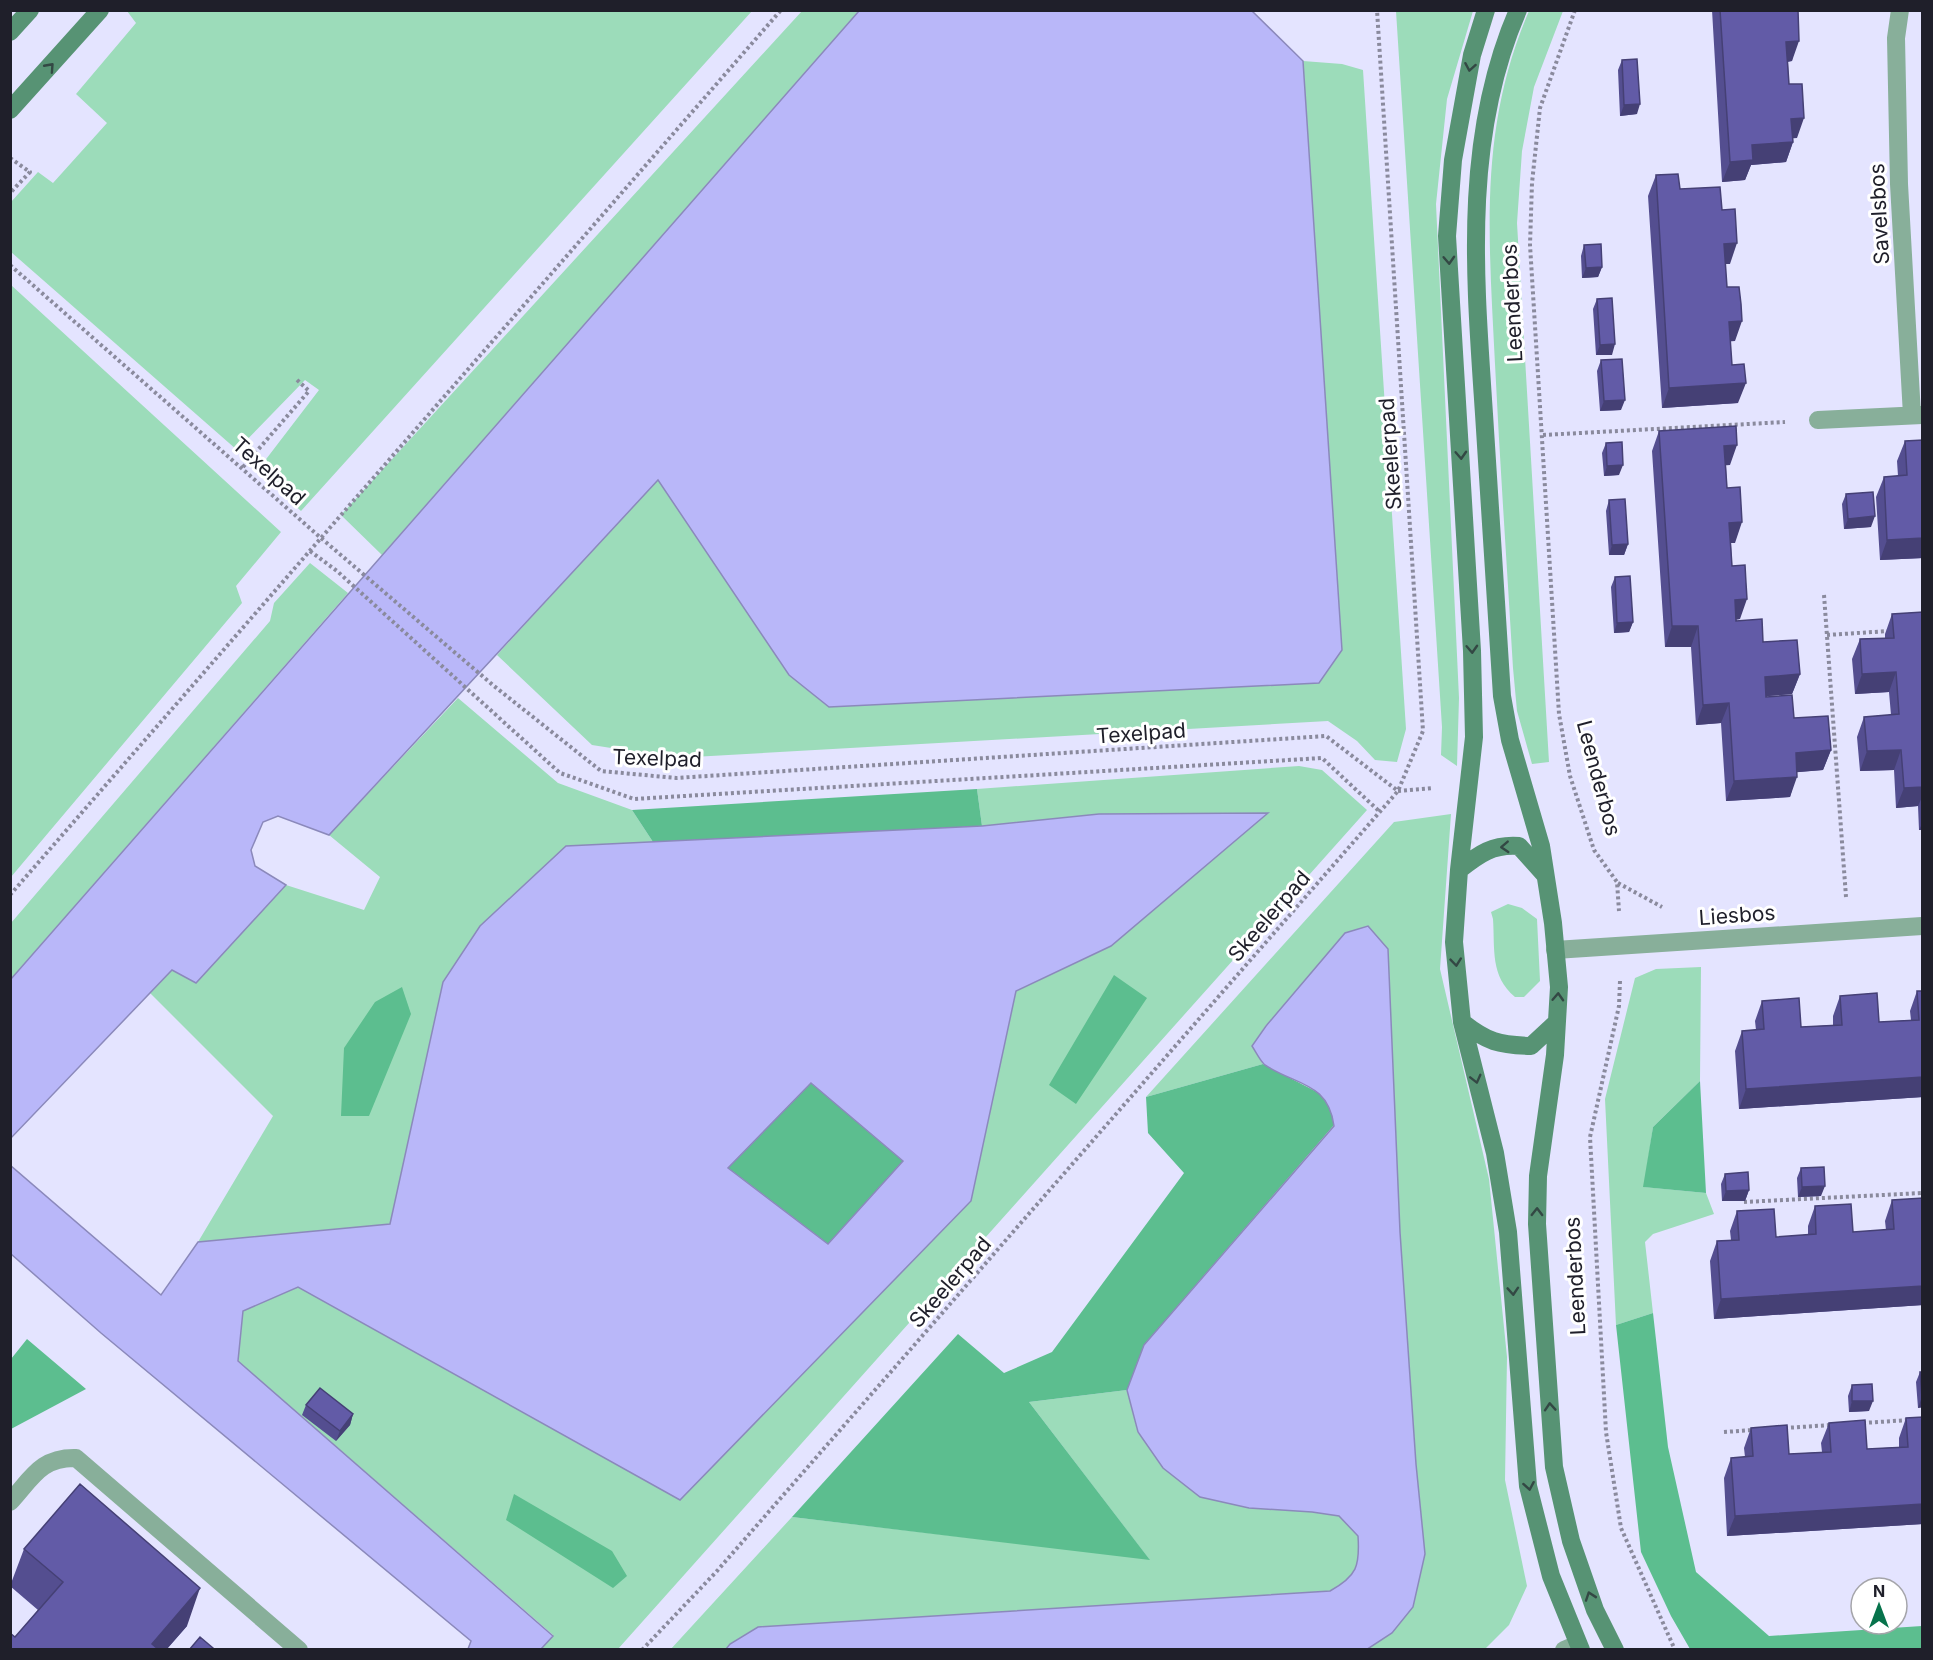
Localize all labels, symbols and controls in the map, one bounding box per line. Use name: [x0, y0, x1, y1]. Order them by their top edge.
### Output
one-way arrow: [1464, 62, 1477, 72]
one-way arrow: [43, 63, 54, 73]
street label: Savelsbos: [1864, 163, 1894, 265]
street label: Leenderbos: [1496, 243, 1528, 363]
one-way arrow: [1442, 256, 1455, 265]
street label: Skeelerpad: [1374, 397, 1406, 511]
street label: Texelpad: [227, 432, 311, 510]
one-way arrow: [1454, 450, 1467, 459]
one-way arrow: [1466, 645, 1479, 654]
street label: Texelpad: [1095, 717, 1187, 749]
street label: Leenderbos: [1572, 717, 1626, 839]
street label: Texelpad: [612, 744, 702, 772]
one-way arrow: [1500, 840, 1509, 853]
street label: Skeelerpad: [1223, 865, 1315, 967]
street label: Liesbos: [1698, 900, 1776, 930]
one-way arrow: [1449, 958, 1462, 967]
one-way arrow: [1551, 993, 1564, 1002]
one-way arrow: [1469, 1074, 1482, 1084]
one-way arrow: [1531, 1208, 1544, 1217]
street label: Leenderbos: [1559, 1216, 1591, 1336]
street label: Skeelerpad: [904, 1231, 996, 1333]
one-way arrow: [1506, 1287, 1519, 1296]
one-way arrow: [1544, 1402, 1557, 1411]
one-way arrow: [1522, 1481, 1534, 1490]
north arrow: [1849, 1576, 1909, 1636]
text: N: [1873, 1581, 1885, 1601]
one-way arrow: [1585, 1592, 1598, 1602]

